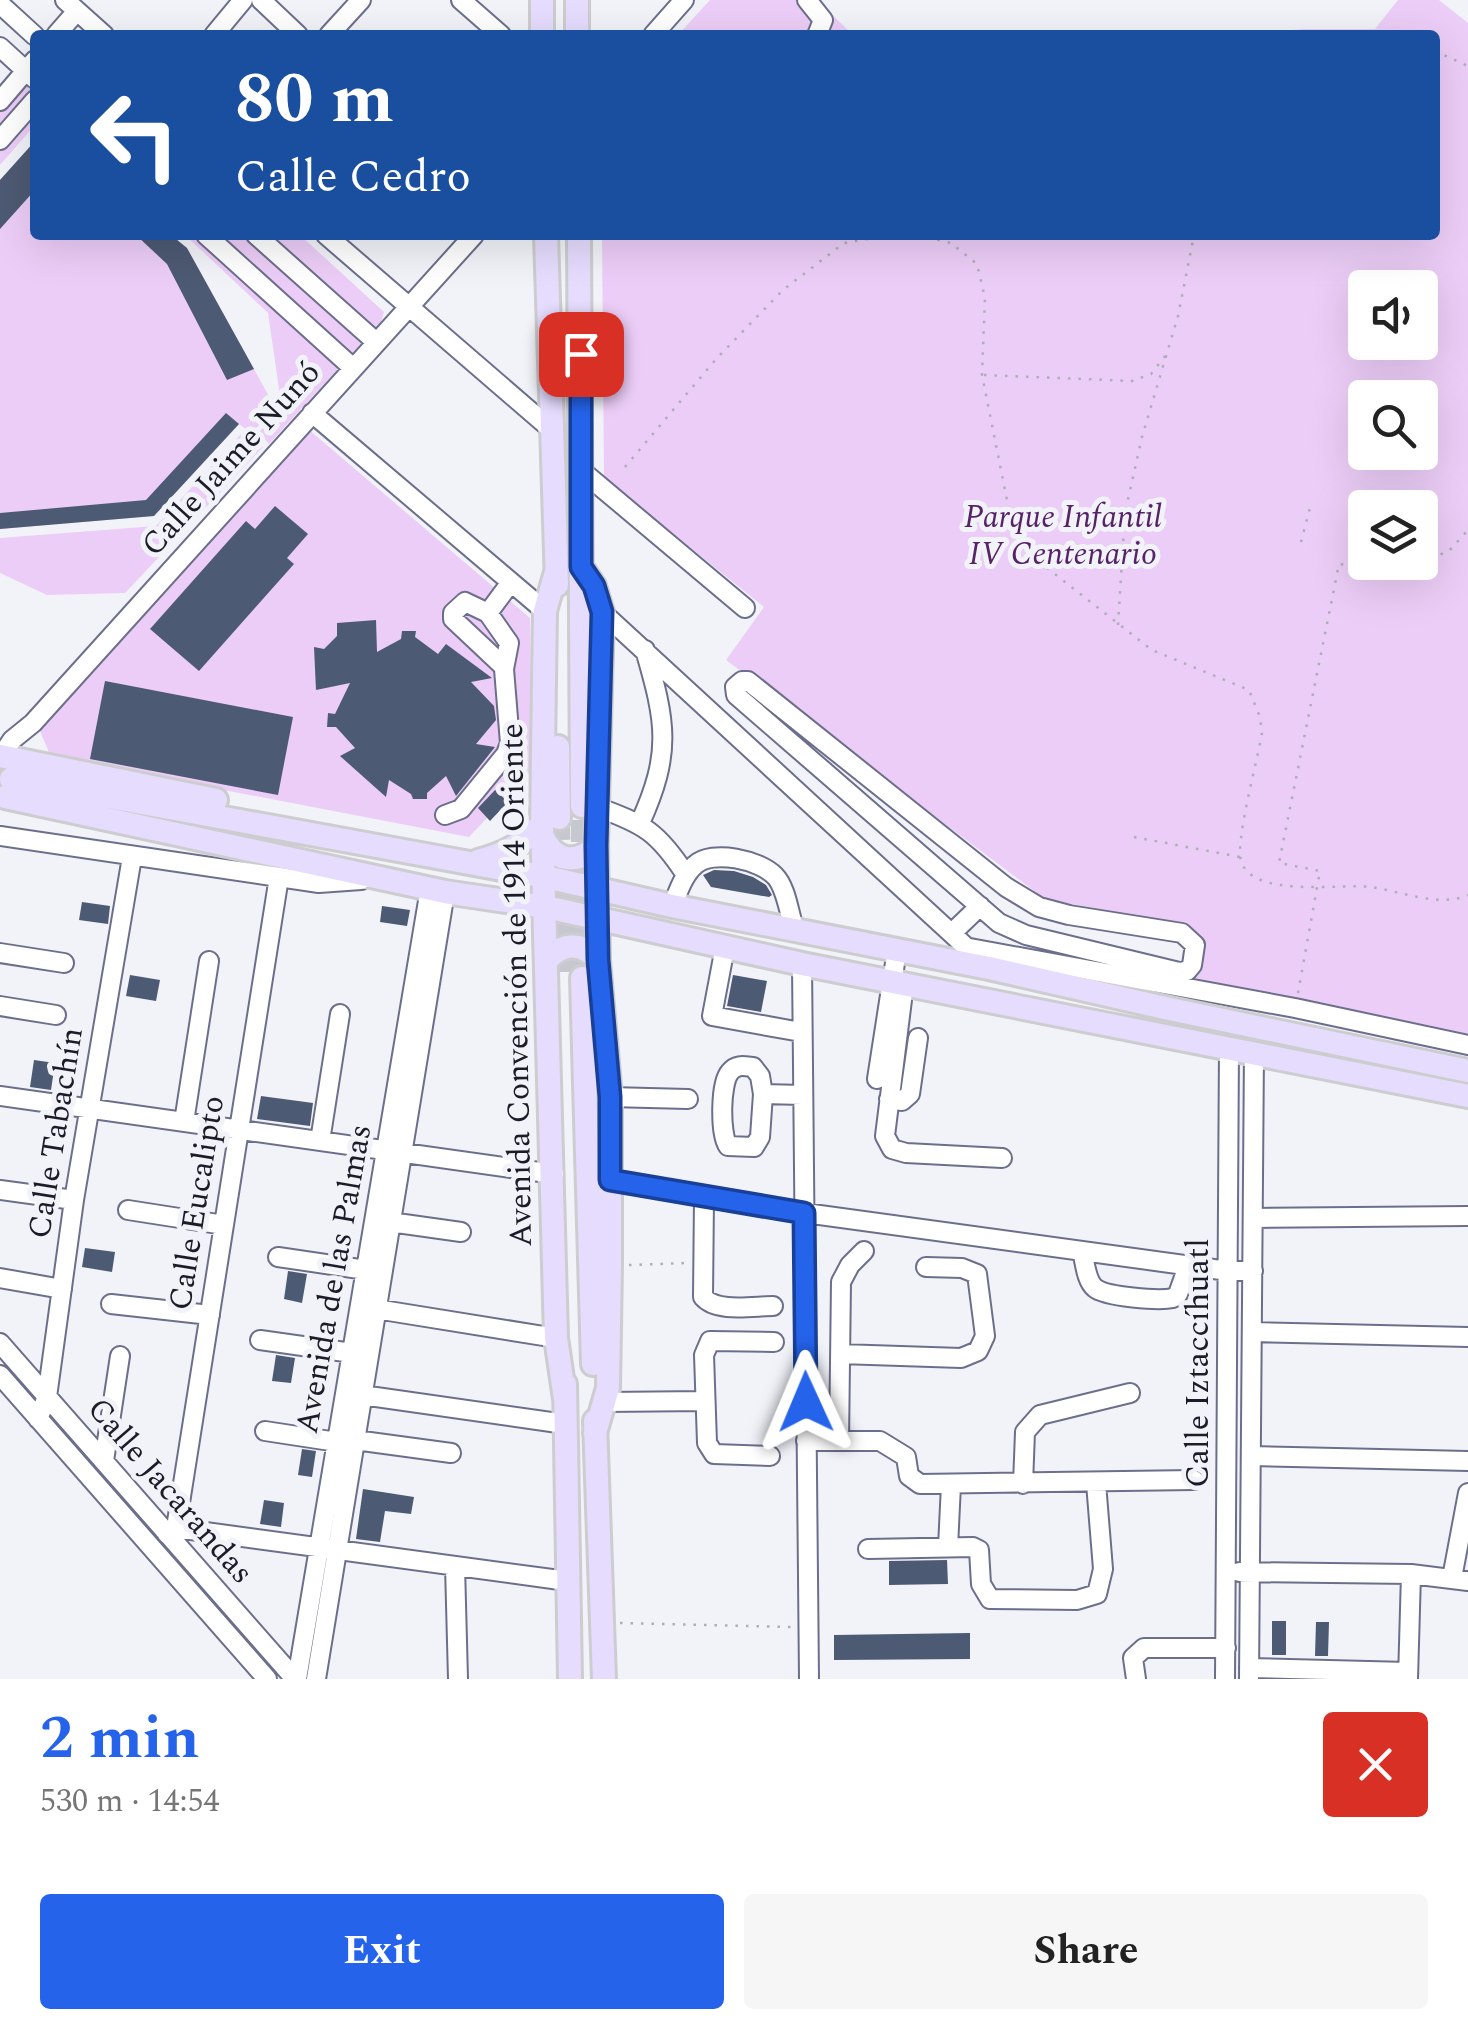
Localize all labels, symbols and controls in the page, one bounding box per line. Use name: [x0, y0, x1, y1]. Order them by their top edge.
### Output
text: 80 m: [235, 47, 394, 153]
icon: left: [70, 70, 200, 200]
text: Calle Cedro: [235, 143, 471, 212]
map controls: [1348, 270, 1438, 580]
button: sound: [1348, 270, 1438, 360]
pin: [539, 312, 624, 397]
icon: arrive: [554, 327, 609, 382]
street label: Calle Jaime Nunó: [130, 350, 332, 568]
button: search: [1348, 380, 1438, 470]
button: layers: [1348, 490, 1438, 580]
park label: Parque Infantil IV Centenario: [964, 493, 1162, 579]
street label: Avenida Convención de 1914 Oriente: [488, 723, 546, 1247]
street label: Calle Tabachín: [15, 1024, 97, 1242]
street label: Calle Eucalipto: [156, 1092, 238, 1314]
street label: Avenida de las Palmas: [283, 1120, 385, 1438]
street label: Calle Iztaccíhuatl: [1174, 1238, 1223, 1488]
position arrow: [754, 1350, 858, 1454]
street label: Calle Jacarandas: [75, 1387, 265, 1595]
text: 2 min: [40, 1693, 200, 1785]
button: close: [1323, 1712, 1428, 1817]
text: 530 m · 14:54: [40, 1777, 220, 1826]
button: Exit: [40, 1894, 724, 2009]
button: Share: [744, 1894, 1428, 2009]

